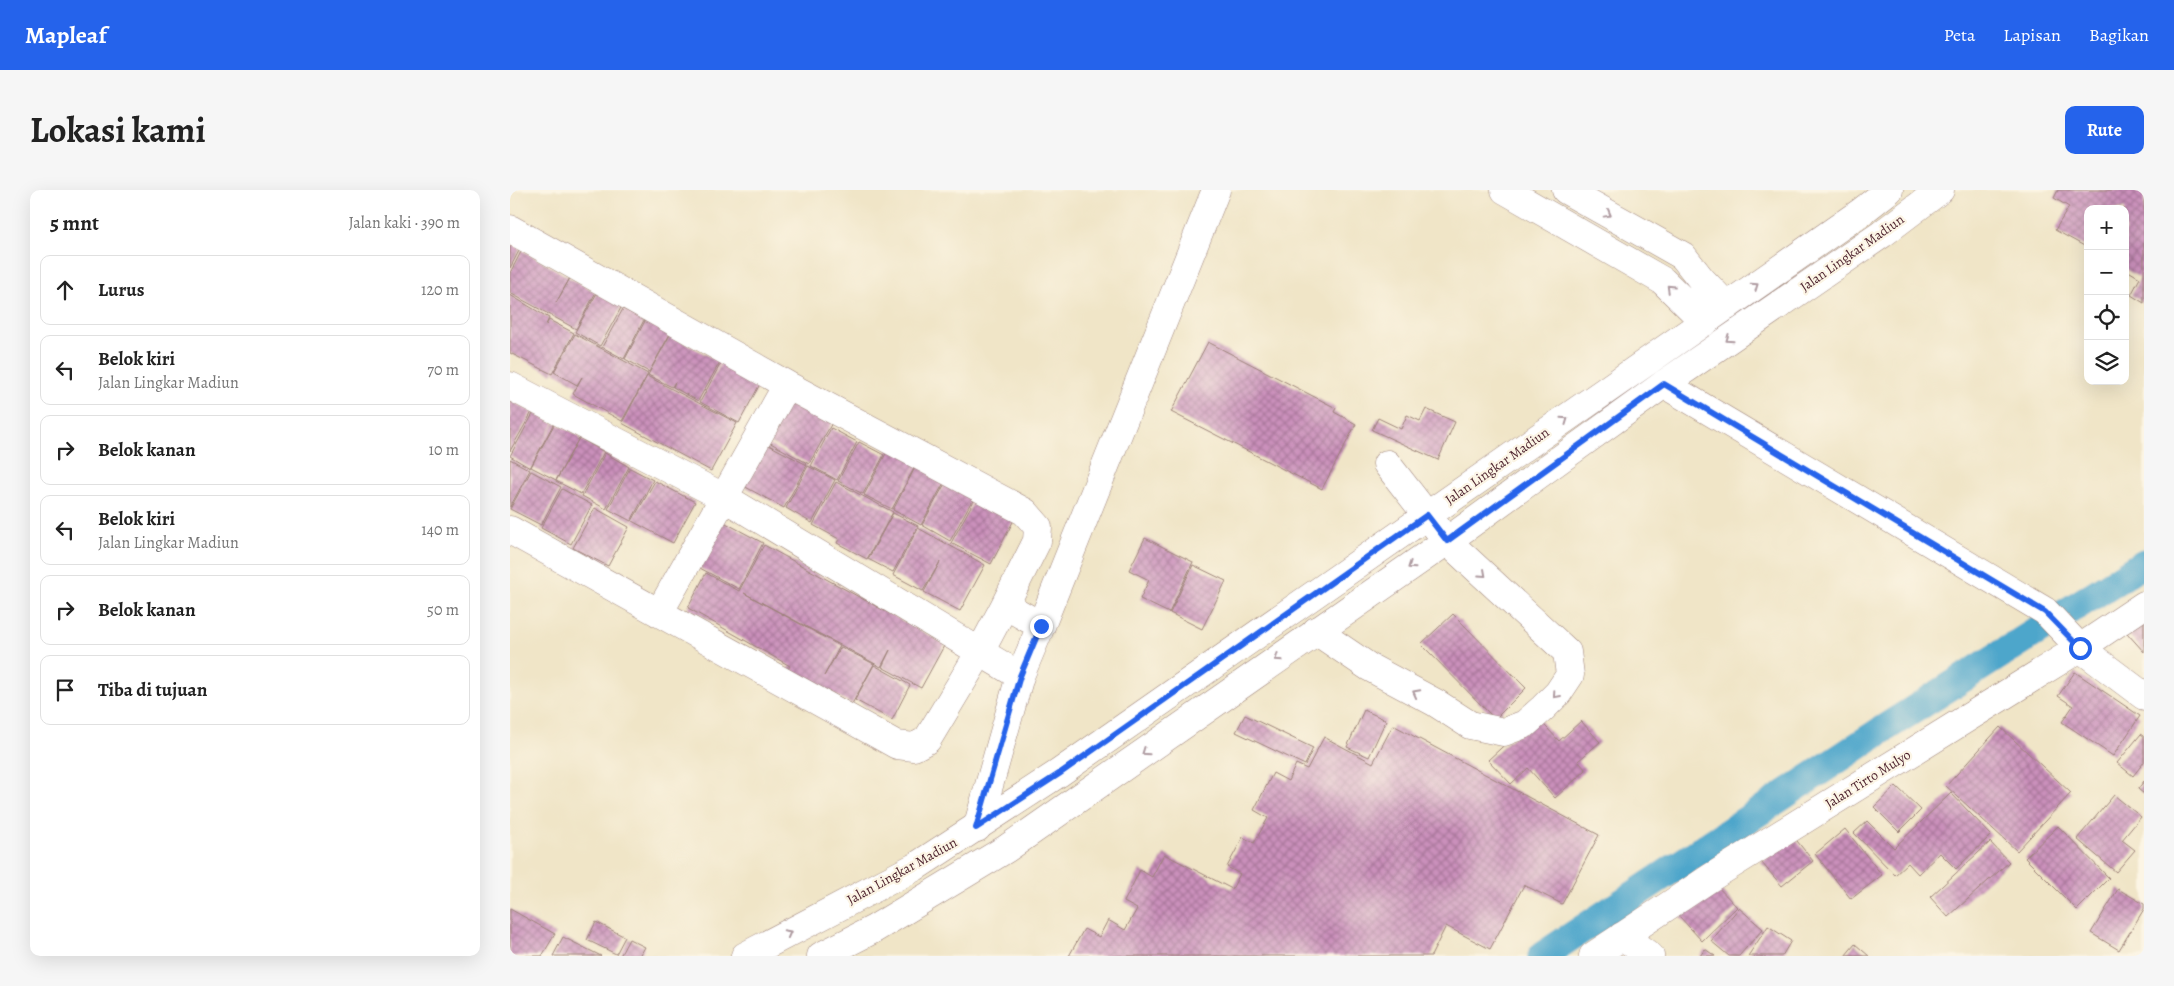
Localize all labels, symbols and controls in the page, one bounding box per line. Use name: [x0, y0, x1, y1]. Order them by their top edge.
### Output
text: Mapleaf: [25, 19, 107, 51]
text: Peta: [1944, 23, 1975, 47]
text: Lapisan: [2003, 23, 2061, 47]
text: Bagikan: [2089, 23, 2149, 47]
text: Lokasi kami: [30, 106, 206, 154]
button: Rute: [2065, 106, 2144, 154]
map controls: [2084, 205, 2129, 385]
button: +: [2084, 205, 2129, 250]
one-way arrow: [1603, 208, 1612, 218]
text: 5 mnt: [50, 209, 99, 237]
street label: Jalan Lingkar Madiun: [1796, 210, 1908, 296]
text: Jalan kaki · 390 m: [348, 212, 460, 234]
button: −: [2084, 250, 2129, 295]
icon: ahead: [51, 276, 79, 304]
text: Lurus: [98, 277, 144, 303]
text: 120 m: [421, 279, 459, 301]
one-way arrow: [1749, 283, 1759, 292]
one-way arrow: [1666, 285, 1675, 294]
button: locate: [2084, 295, 2129, 340]
one-way arrow: [1725, 333, 1735, 342]
button: layers: [2084, 340, 2129, 385]
text: Belok kiri: [98, 346, 175, 372]
icon: left: [51, 356, 79, 384]
text: 70 m: [427, 359, 459, 381]
text: Jalan Lingkar Madiun: [98, 372, 239, 394]
one-way arrow: [1559, 417, 1569, 426]
street label: Jalan Lingkar Madiun: [1441, 423, 1553, 509]
icon: right: [51, 436, 79, 464]
text: Belok kanan: [98, 437, 196, 463]
text: 10 m: [429, 439, 459, 461]
text: Belok kiri: [98, 506, 175, 532]
icon: left: [51, 516, 79, 544]
text: 140 m: [421, 519, 459, 541]
text: Jalan Lingkar Madiun: [98, 532, 239, 554]
one-way arrow: [1407, 560, 1417, 569]
one-way arrow: [1478, 568, 1487, 577]
icon: right: [51, 596, 79, 624]
text: Belok kanan: [98, 597, 196, 623]
text: 50 m: [427, 599, 459, 621]
route end: [1030, 615, 1053, 638]
route start: [2069, 637, 2092, 660]
one-way arrow: [1274, 652, 1283, 661]
icon: arrive: [51, 676, 79, 704]
text: Tiba di tujuan: [98, 677, 207, 703]
one-way arrow: [1412, 689, 1421, 699]
one-way arrow: [1553, 689, 1561, 698]
street label: Jalan Tirto Mulyo: [1822, 745, 1914, 813]
one-way arrow: [1141, 746, 1151, 755]
street label: Jalan Lingkar Madiun: [844, 833, 961, 909]
one-way arrow: [783, 929, 792, 939]

